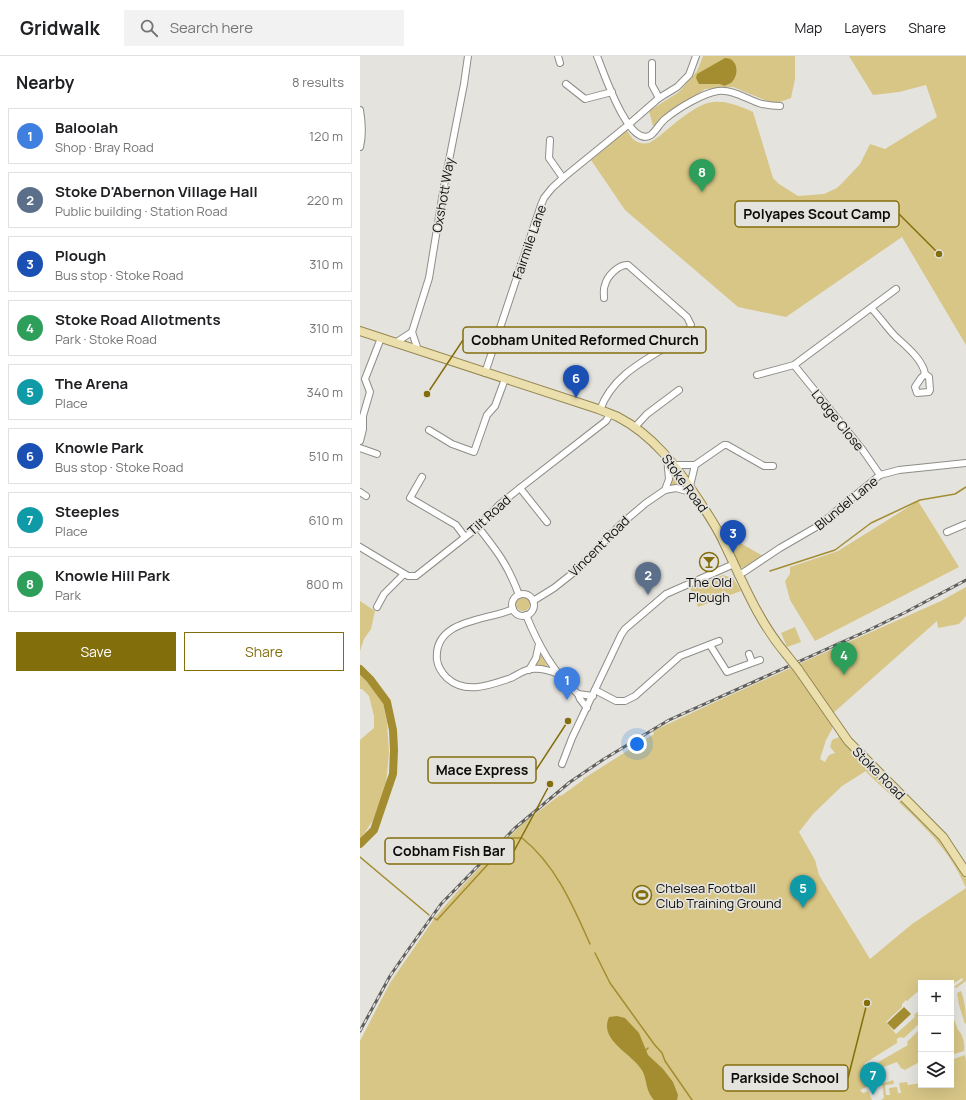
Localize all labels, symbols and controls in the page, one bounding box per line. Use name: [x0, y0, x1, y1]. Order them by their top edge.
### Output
search box: [124, 10, 404, 46]
text: Gridwalk: [20, 15, 100, 41]
icon: search: [138, 17, 160, 39]
text: Search here: [170, 17, 253, 38]
text: Map: [794, 18, 822, 37]
text: Layers: [844, 18, 886, 37]
text: Share: [908, 18, 946, 37]
text: Nearby: [16, 71, 74, 94]
text: 8 results: [292, 73, 344, 91]
text: Baloolah: [55, 117, 118, 138]
text: 1: [27, 127, 33, 145]
text: 120 m: [309, 127, 343, 145]
text: Shop · Bray Road: [55, 138, 154, 156]
street label: Oxshott Way: [428, 156, 458, 234]
pin: 8: [689, 159, 715, 192]
text: Stoke D'Abernon Village Hall: [55, 181, 258, 202]
text: 2: [26, 191, 34, 209]
text: 220 m: [307, 191, 343, 209]
callout: Polyapes Scout Camp: [735, 201, 899, 227]
text: Public building · Station Road: [55, 202, 227, 220]
street label: Fairmile Lane: [508, 202, 550, 282]
text: Polyapes Scout Camp: [743, 204, 891, 223]
text: Plough: [55, 245, 106, 266]
text: 3: [26, 255, 34, 273]
text: 310 m: [309, 255, 343, 273]
text: Bus stop · Stoke Road: [55, 266, 183, 284]
text: Stoke Road Allotments: [55, 309, 221, 330]
text: 4: [26, 319, 34, 337]
text: 310 m: [309, 319, 343, 337]
callout: Cobham United Reformed Church: [463, 327, 706, 353]
text: Park · Stoke Road: [55, 330, 157, 348]
text: Cobham United Reformed Church: [471, 330, 699, 349]
pin: 6: [563, 365, 589, 398]
text: The Arena: [55, 373, 128, 394]
text: 5: [26, 383, 34, 401]
text: 340 m: [307, 383, 343, 401]
street label: Lodge Close: [808, 385, 869, 455]
text: Place: [55, 394, 88, 412]
text: Knowle Park: [55, 437, 143, 458]
text: 6: [26, 447, 34, 465]
text: 510 m: [309, 447, 343, 465]
street label: Stoke Road: [658, 450, 712, 516]
text: Bus stop · Stoke Road: [55, 458, 183, 476]
street label: Blundel Lane: [811, 472, 882, 534]
street label: Tilt Road: [463, 491, 515, 539]
text: Steeples: [55, 501, 119, 522]
text: 7: [27, 511, 33, 529]
text: 610 m: [309, 511, 343, 529]
street label: Vincent Road: [565, 512, 633, 580]
pin: 3: [720, 520, 746, 553]
text: Place: [55, 522, 88, 540]
bar icon: The Old Plough: [698, 551, 720, 573]
pin: 2: [635, 562, 661, 595]
text: Knowle Hill Park: [55, 565, 170, 586]
place label: The Old Plough: [686, 573, 732, 606]
text: 8: [26, 575, 34, 593]
text: 800 m: [306, 575, 343, 593]
text: Park: [55, 586, 81, 604]
button: Save: [16, 632, 176, 671]
button: Share: [184, 632, 344, 671]
pin: 4: [831, 642, 857, 675]
pin: 1: [554, 667, 580, 700]
your location: [627, 734, 647, 754]
street label: Stoke Road: [849, 743, 909, 803]
callout: Mace Express: [428, 757, 536, 783]
text: Mace Express: [436, 760, 529, 779]
callout: Cobham Fish Bar: [385, 838, 514, 864]
text: Cobham Fish Bar: [393, 841, 506, 860]
pin: 5: [790, 875, 816, 908]
place label: Chelsea Football Club Training Ground: [656, 879, 781, 912]
sports icon: Chelsea Football Club Training Ground: [631, 884, 653, 906]
map controls: [918, 980, 954, 1088]
button: +: [918, 980, 954, 1016]
button: −: [918, 1016, 954, 1052]
button: layers: [918, 1052, 954, 1088]
pin: 7: [860, 1062, 886, 1095]
callout: Parkside School: [723, 1065, 848, 1091]
text: Parkside School: [731, 1068, 839, 1087]

